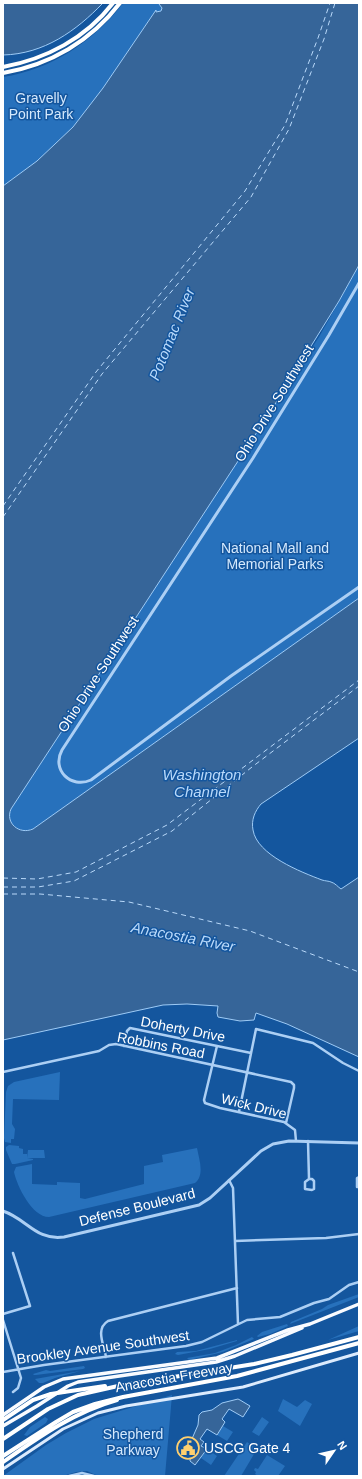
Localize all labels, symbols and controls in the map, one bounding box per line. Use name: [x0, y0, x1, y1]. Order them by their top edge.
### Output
park label: Gravelly Point Park: [9, 90, 74, 122]
water label: Potomac River: [145, 284, 198, 383]
street label: Ohio Drive Southwest: [231, 341, 317, 465]
park label: National Mall and Memorial Parks: [221, 540, 329, 572]
street label: Ohio Drive Southwest: [54, 613, 142, 735]
water label: Washington Channel: [163, 766, 241, 800]
water label: Anacostia River: [129, 918, 237, 955]
street label: Doherty Drive: [139, 1013, 227, 1045]
street label: Robbins Road: [116, 1029, 206, 1061]
street label: Wick Drive: [220, 1090, 289, 1122]
street label: Defense Boulevard: [77, 1185, 197, 1229]
street label: Brookley Avenue Southwest: [16, 1327, 190, 1367]
street label: Anacostia Freeway: [114, 1359, 234, 1395]
park label: Shepherd Parkway: [103, 1426, 163, 1458]
north arrow: [314, 1431, 354, 1471]
public building icon: USCG Gate 4: [175, 1435, 201, 1461]
text: N: [335, 1439, 350, 1452]
place label: USCG Gate 4: [204, 1440, 291, 1456]

